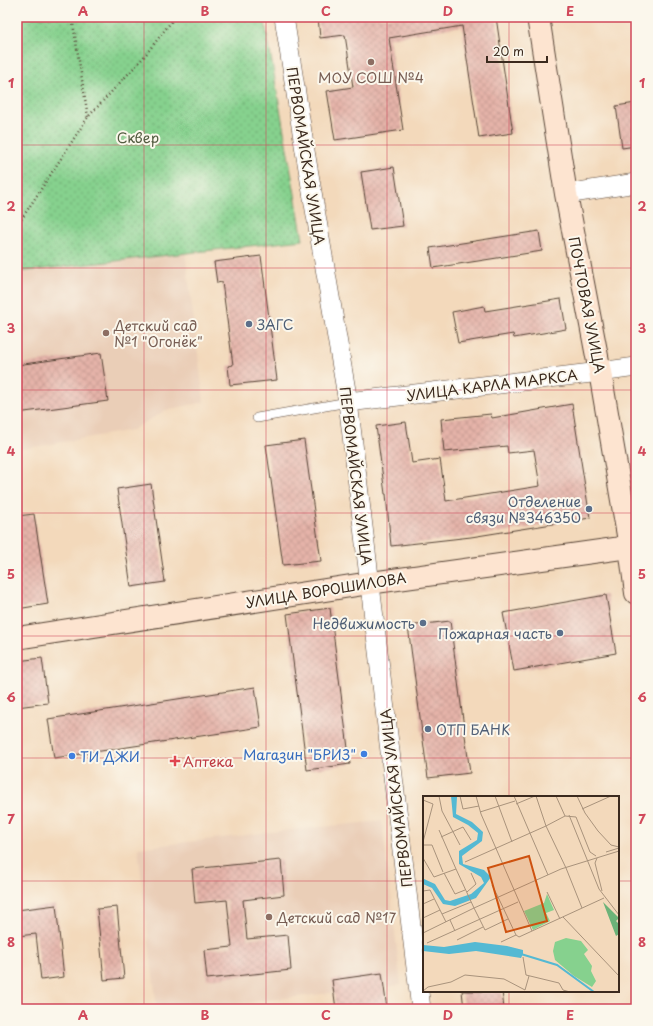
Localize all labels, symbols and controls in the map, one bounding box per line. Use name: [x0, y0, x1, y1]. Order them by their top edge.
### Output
text: A: [78, 1, 88, 20]
text: B: [201, 1, 210, 20]
text: C: [321, 1, 331, 20]
text: D: [443, 1, 453, 20]
text: E: [566, 1, 574, 20]
scale bar: [487, 38, 547, 64]
text: 20 m: [493, 42, 524, 60]
marker: МОУ СОШ №4: [366, 57, 376, 67]
street label: ПЕРВОМАЙСКАЯ УЛИЦА: [282, 66, 330, 247]
place label: МОУ СОШ №4: [318, 67, 424, 88]
text: 1: [8, 73, 14, 92]
text: 1: [639, 73, 645, 92]
park label: Сквер: [117, 127, 159, 148]
text: 2: [6, 196, 16, 215]
text: 2: [637, 196, 647, 215]
street label: ПОЧТОВАЯ УЛИЦА: [563, 235, 611, 375]
place label: ЗАГС: [256, 314, 294, 335]
place label: Детский сад №1 "Огонёк": [113, 315, 203, 352]
text: 3: [7, 318, 16, 337]
text: 3: [638, 318, 647, 337]
marker: ЗАГС: [244, 319, 254, 329]
marker: Детский сад №1 "Огонёк": [101, 328, 111, 338]
street label: УЛИЦА КАРЛА МАРКСА: [405, 364, 579, 406]
street label: ПЕРВОМАЙСКАЯ УЛИЦА: [335, 386, 377, 567]
text: 4: [7, 441, 16, 460]
text: 4: [638, 441, 647, 460]
place label: Отделение связи №346350: [466, 491, 581, 528]
marker: Отделение связи №346350: [584, 504, 594, 514]
text: 5: [7, 564, 15, 583]
text: 5: [638, 564, 646, 583]
street label: УЛИЦА ВОРОШИЛОВА: [244, 567, 408, 613]
place label: Недвижимость: [313, 613, 415, 634]
marker: Недвижимость: [418, 618, 428, 628]
place label: Пожарная часть: [438, 623, 552, 644]
marker: Пожарная часть: [555, 628, 565, 638]
text: 6: [6, 687, 16, 706]
text: 6: [637, 687, 647, 706]
street label: ПЕРВОМАЙСКАЯ УЛИЦА: [375, 707, 417, 888]
place label: ОТП БАНК: [436, 719, 510, 740]
marker: ОТП БАНК: [423, 724, 433, 734]
place label: Магазин "БРИЗ": [243, 744, 356, 765]
place label: ТИ ДЖИ: [80, 746, 140, 767]
marker: Магазин "БРИЗ": [359, 749, 369, 759]
marker: ТИ ДЖИ: [67, 751, 77, 761]
place label: Аптека: [183, 751, 233, 772]
marker: Аптека: [170, 756, 180, 766]
inset map: [423, 796, 619, 992]
text: 7: [7, 809, 15, 828]
text: 7: [638, 809, 646, 828]
place label: Детский сад №17: [276, 907, 397, 928]
marker: Детский сад №17: [264, 912, 274, 922]
text: 8: [7, 932, 15, 951]
text: 8: [638, 932, 646, 951]
text: A: [78, 1005, 88, 1024]
text: B: [201, 1005, 210, 1024]
text: C: [321, 1005, 331, 1024]
text: D: [443, 1005, 453, 1024]
text: E: [566, 1005, 574, 1024]

